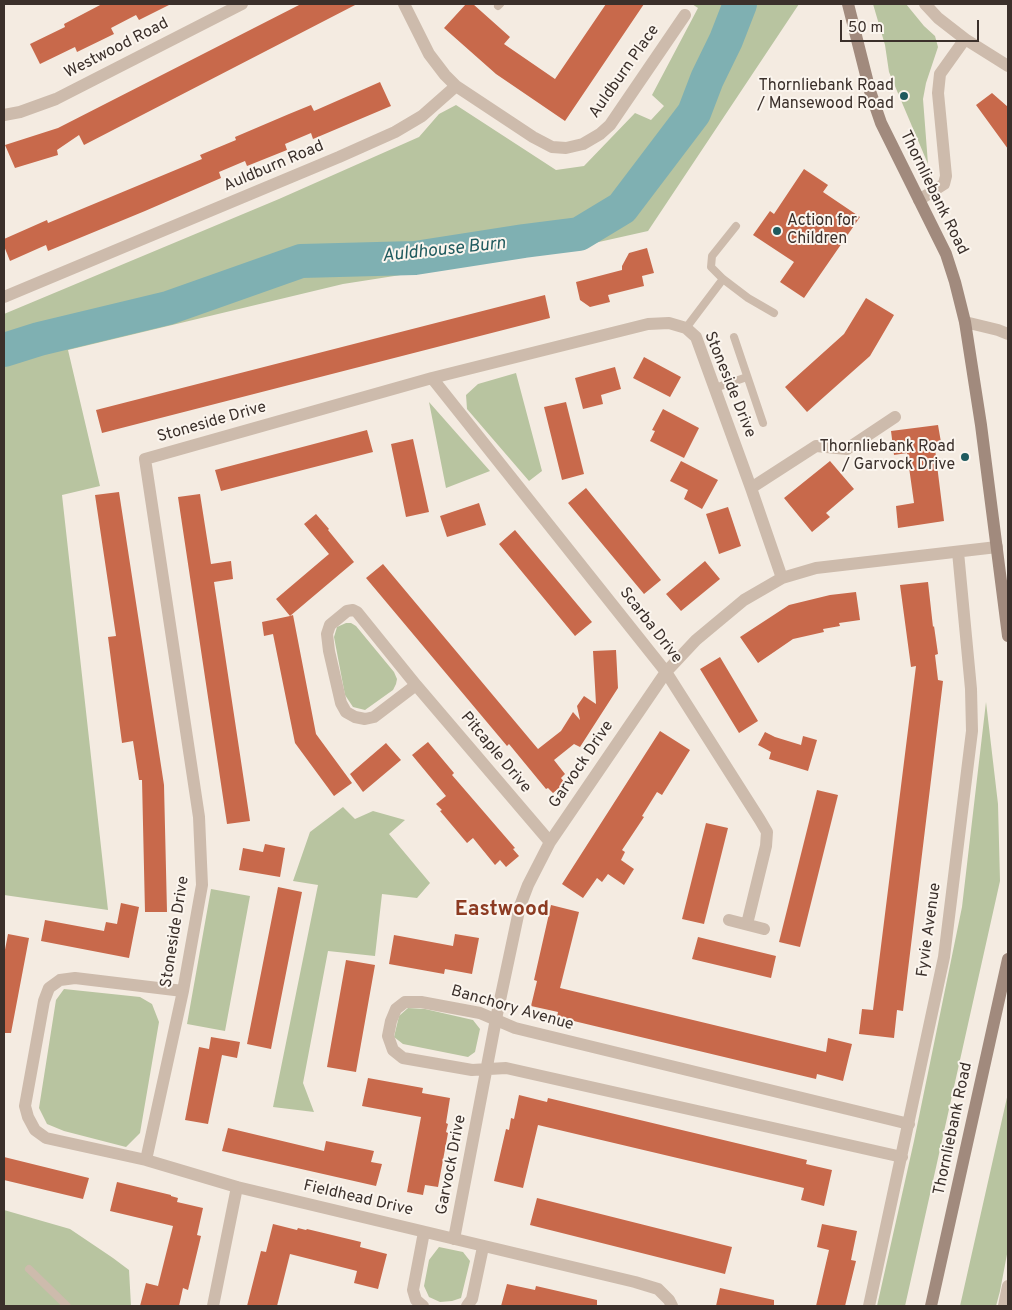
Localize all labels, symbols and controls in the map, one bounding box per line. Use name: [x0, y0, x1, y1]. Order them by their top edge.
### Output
scale bar: [842, 10, 981, 42]
street label: Westwood Road: [62, 15, 172, 83]
text: 50 m: [848, 19, 883, 38]
street label: Auldburn Place: [586, 22, 664, 122]
place label: Thornliebank Road / Mansewood Road: [757, 77, 894, 115]
marker: Thornliebank Road / Mansewood Road: [898, 90, 910, 102]
street label: Thornliebank Road: [895, 128, 971, 258]
street label: Auldburn Road: [221, 137, 327, 197]
place label: Action for Children: [787, 212, 857, 250]
marker: Action for Children: [771, 225, 783, 237]
water label: Auldhouse Burn: [381, 234, 507, 268]
street label: Stoneside Drive: [699, 329, 759, 441]
street label: Stoneside Drive: [155, 398, 269, 448]
place label: Thornliebank Road / Garvock Drive: [819, 438, 955, 476]
marker: Thornliebank Road / Garvock Drive: [959, 451, 971, 463]
street label: Scarba Drive: [614, 584, 686, 668]
street label: Pitcaple Drive: [456, 709, 534, 797]
street label: Garvock Drive: [546, 718, 618, 812]
street label: Stoneside Drive: [158, 875, 194, 989]
street label: Fyvie Avenue: [914, 882, 946, 978]
district label: Eastwood: [455, 898, 549, 924]
street label: Banchory Avenue: [448, 982, 576, 1036]
street label: Thornliebank Road: [931, 1061, 977, 1197]
street label: Garvock Drive: [433, 1113, 471, 1217]
street label: Fieldhead Drive: [301, 1177, 415, 1221]

